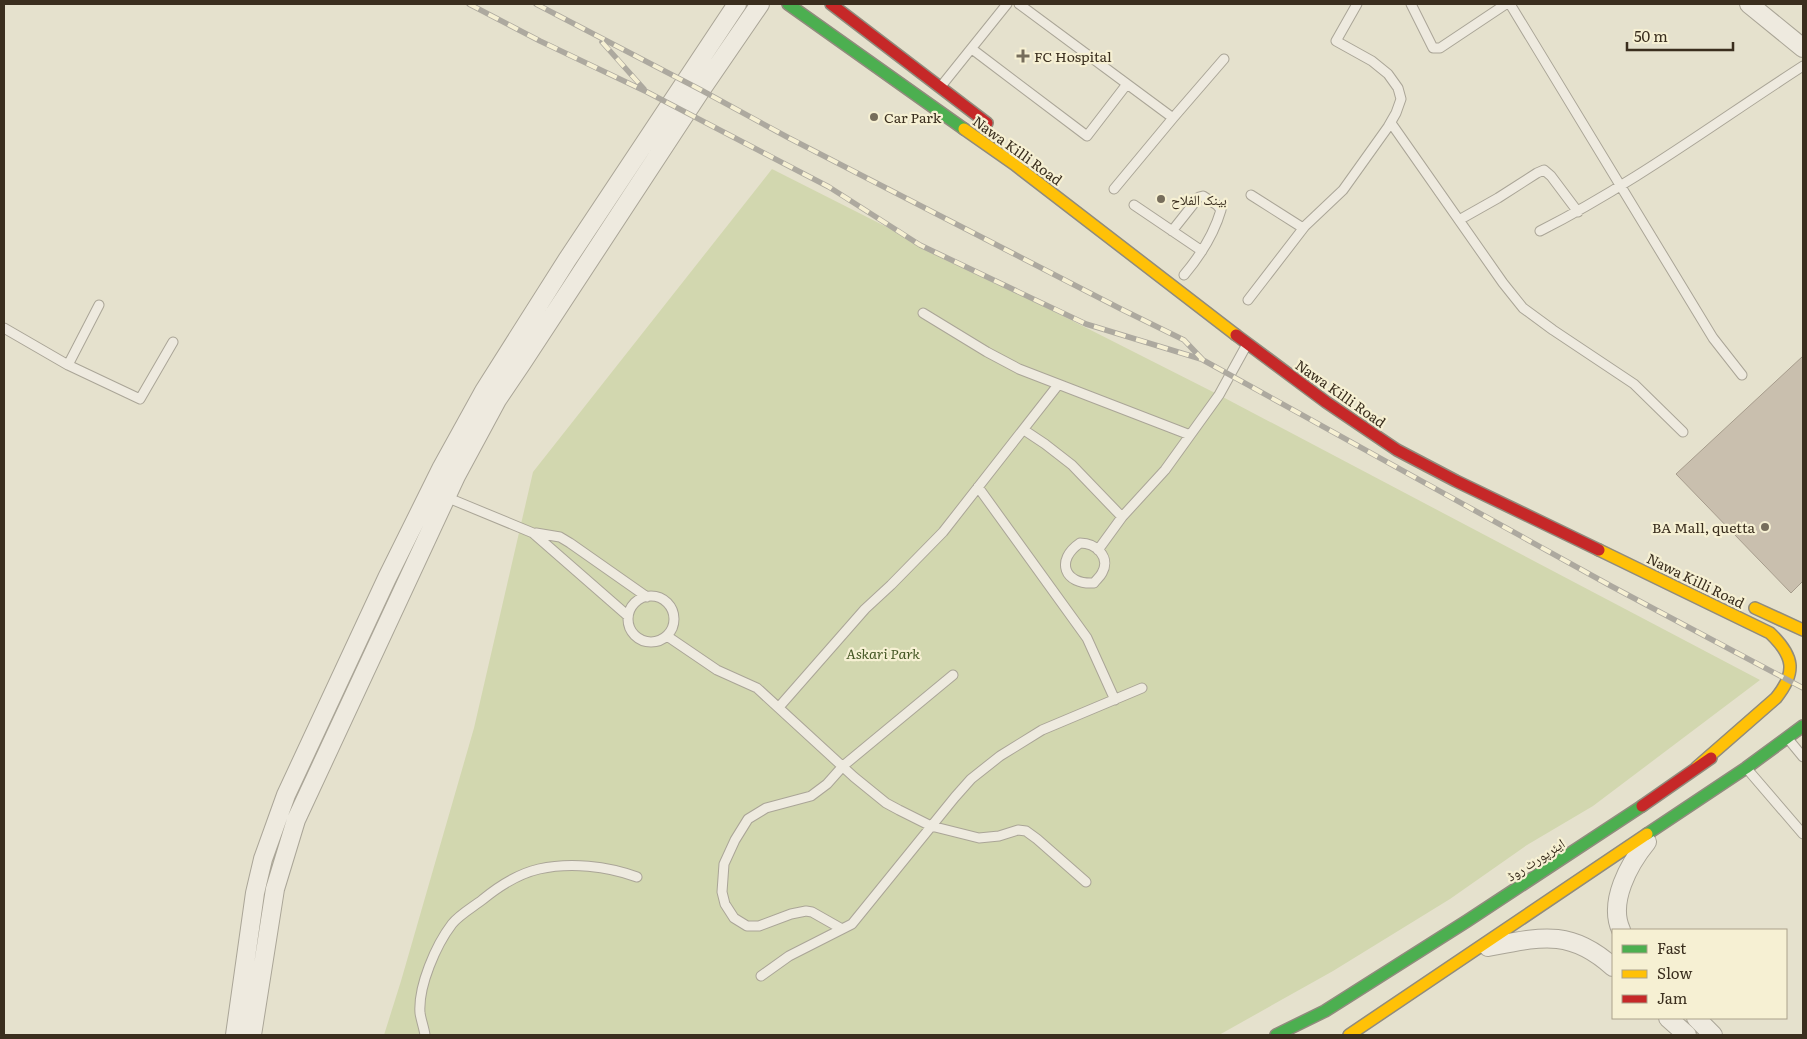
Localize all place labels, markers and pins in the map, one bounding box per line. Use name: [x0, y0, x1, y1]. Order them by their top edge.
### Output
place label: FC Hospital: [1034, 46, 1112, 66]
marker: FC Hospital: [1016, 49, 1030, 63]
place label: Car Park: [884, 107, 942, 127]
marker: Car Park: [868, 111, 880, 123]
place label: بینک الفلاح: [1171, 189, 1227, 210]
marker: بینک الفلاح: [1155, 193, 1167, 205]
place label: BA Mall, quetta: [1652, 517, 1755, 537]
marker: BA Mall, quetta: [1759, 521, 1771, 533]

